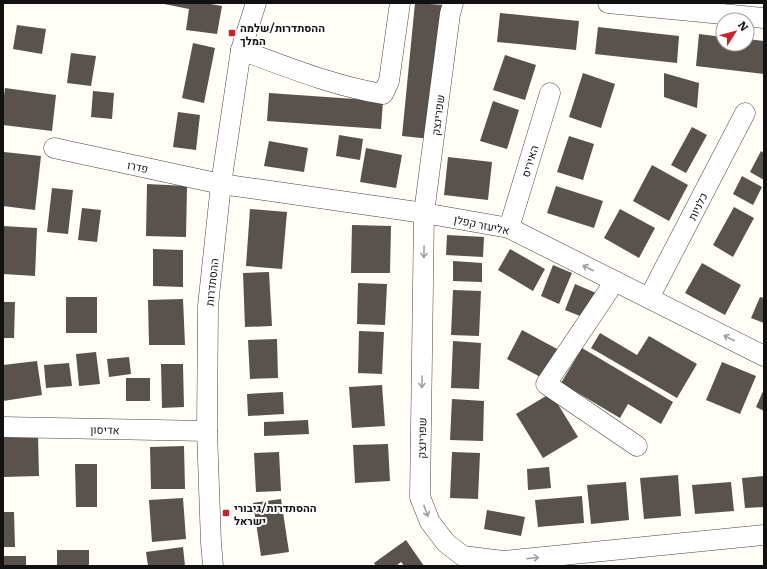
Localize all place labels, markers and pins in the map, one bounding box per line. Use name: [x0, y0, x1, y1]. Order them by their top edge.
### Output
place label: ההסתדרות/שלמה המלך: [240, 19, 325, 48]
marker: ההסתדרות/שלמה המלך: [227, 28, 237, 38]
place label: ההסתדרות/גיבורי ישראל: [234, 499, 317, 528]
marker: ההסתדרות/גיבורי ישראל: [221, 508, 231, 518]

